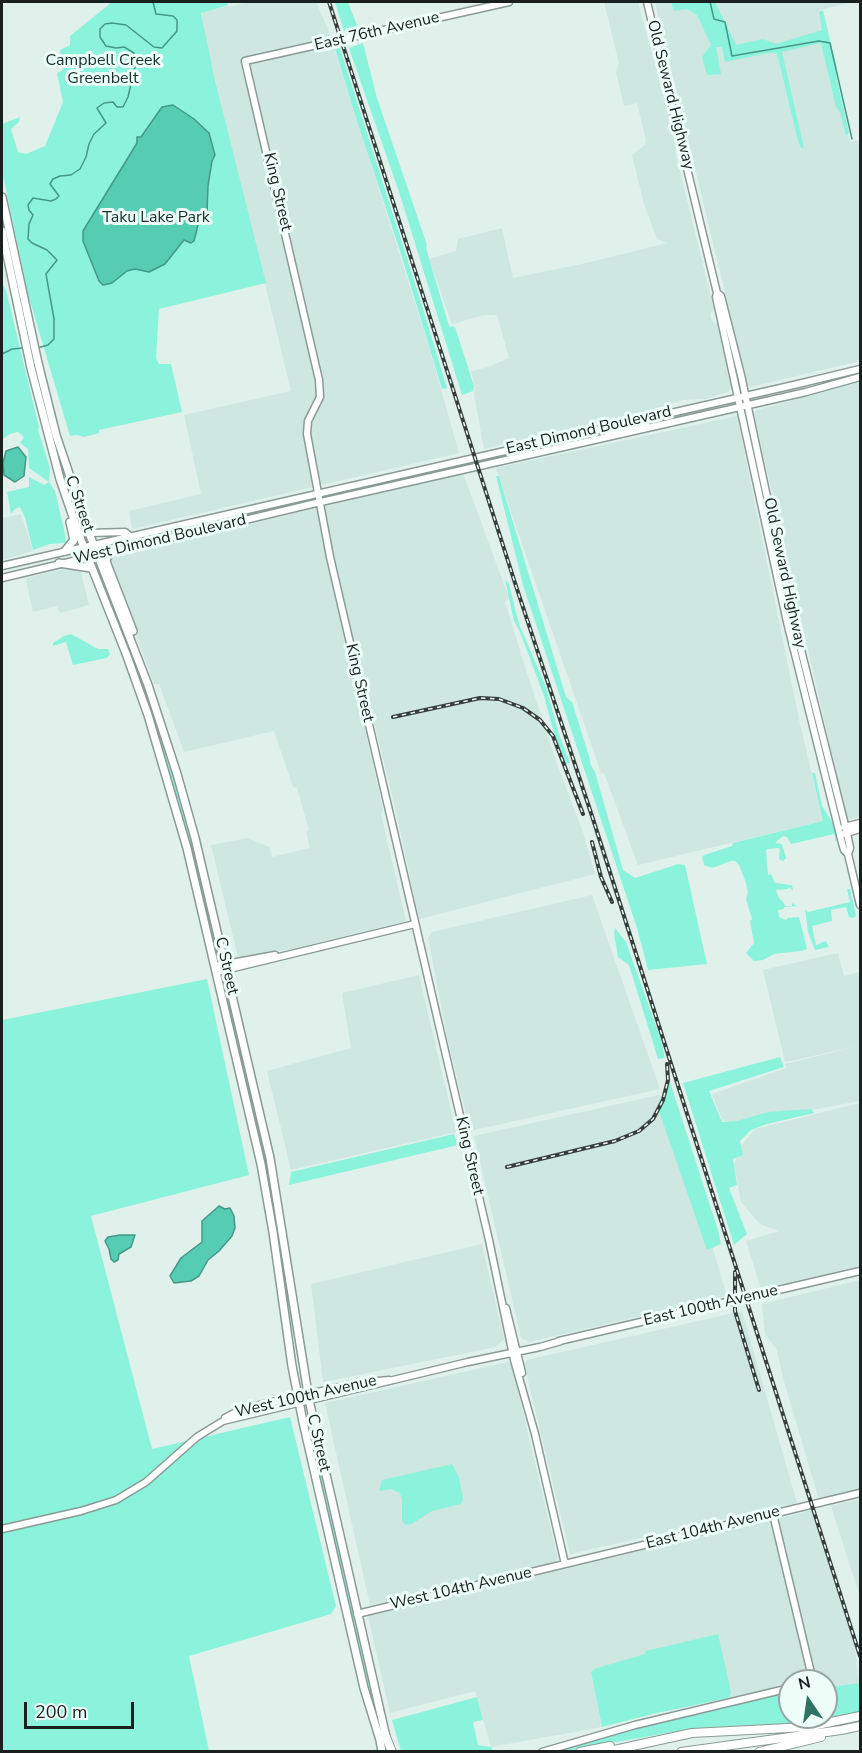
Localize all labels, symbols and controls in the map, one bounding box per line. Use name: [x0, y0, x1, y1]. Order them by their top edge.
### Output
street label: East 76th Avenue: [313, 8, 441, 56]
street label: Old Seward Highway: [642, 18, 698, 172]
park label: Campbell Creek Greenbelt: [46, 51, 160, 89]
street label: King Street: [259, 151, 295, 233]
park label: Taku Lake Park: [102, 208, 210, 228]
street label: East Dimond Boulevard: [505, 403, 673, 459]
street label: C Street: [60, 473, 98, 535]
street label: Old Seward Highway: [759, 496, 809, 650]
street label: West Dimond Boulevard: [72, 511, 248, 569]
street label: King Street: [341, 642, 377, 724]
street label: C Street: [210, 935, 242, 997]
street label: King Street: [451, 1115, 487, 1197]
street label: East 100th Avenue: [642, 1281, 780, 1331]
street label: West 100th Avenue: [233, 1371, 379, 1423]
street label: C Street: [302, 1412, 334, 1474]
street label: East 104th Avenue: [644, 1502, 782, 1554]
street label: West 104th Avenue: [388, 1563, 534, 1615]
north arrow: [778, 1669, 838, 1729]
text: N: [796, 1671, 813, 1695]
scale bar: [27, 1690, 136, 1728]
text: 200 m: [35, 1700, 87, 1724]

